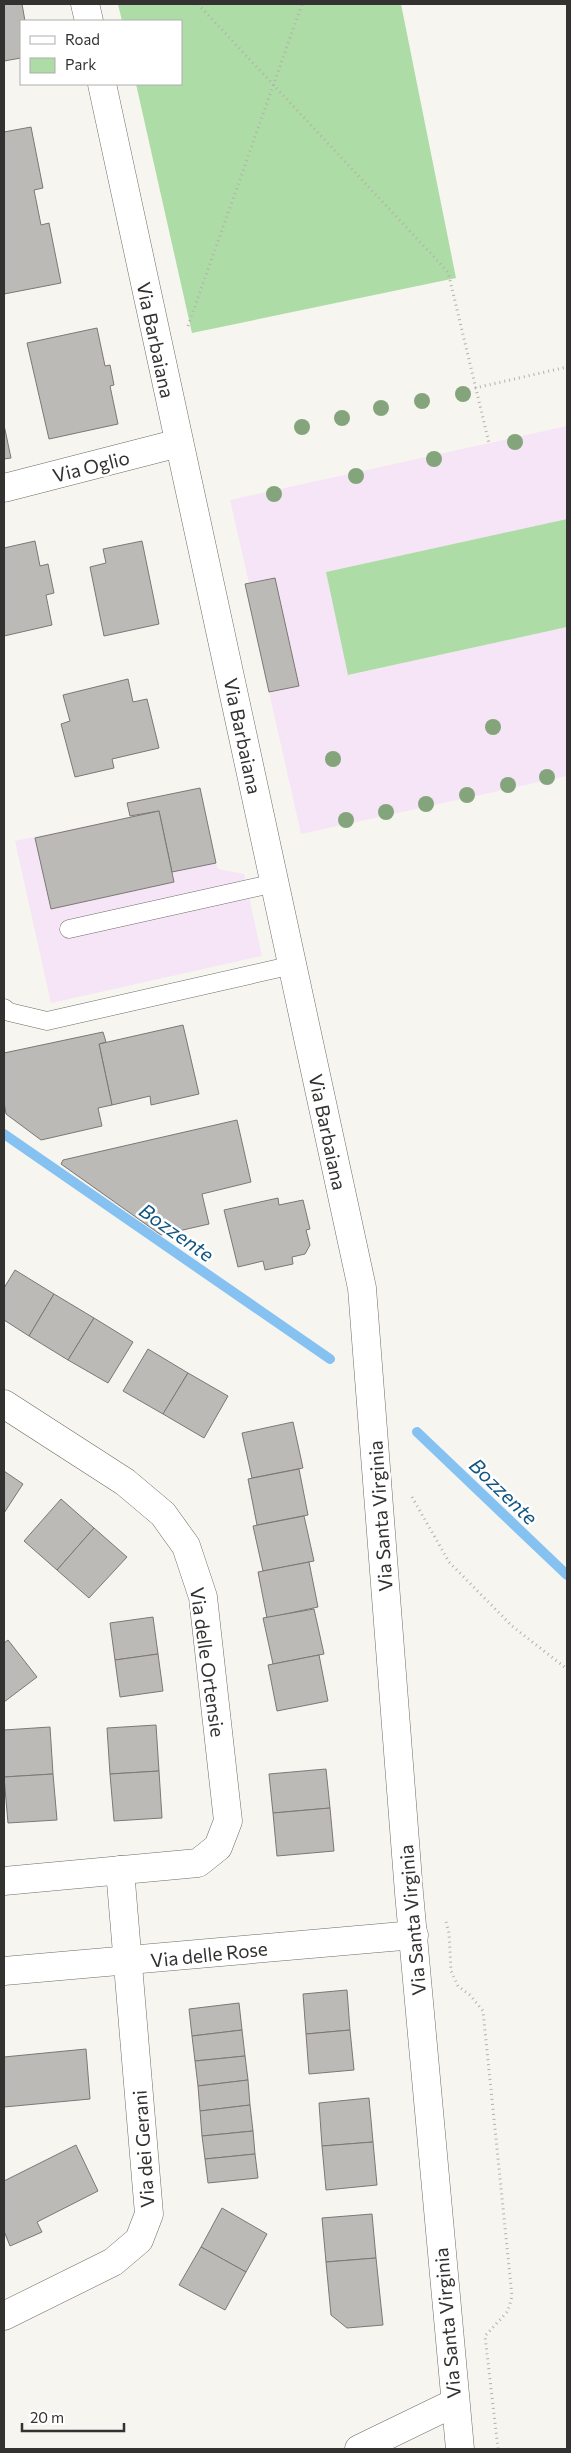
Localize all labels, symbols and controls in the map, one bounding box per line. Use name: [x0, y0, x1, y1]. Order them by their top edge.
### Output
legend: [20, 20, 182, 85]
text: Road: [65, 30, 100, 48]
text: Park: [65, 55, 96, 73]
street label: Via Barbaiana: [132, 280, 180, 400]
street label: Via Oglio: [50, 445, 132, 487]
street label: Via Barbaiana: [219, 676, 267, 796]
street label: Via Barbaiana: [304, 1072, 352, 1192]
water label: Bozzente: [135, 1198, 219, 1267]
street label: Via Santa Virginia: [363, 1440, 397, 1592]
water label: Bozzente: [465, 1453, 543, 1530]
street label: Via delle Ortensie: [186, 1586, 230, 1738]
street label: Via Santa Virginia: [394, 1844, 430, 1996]
street label: Via delle Rose: [149, 1936, 269, 1972]
street label: Via dei Gerani: [127, 2089, 159, 2209]
street label: Via Santa Virginia: [429, 2247, 465, 2399]
scale bar: [22, 2400, 125, 2432]
text: 20 m: [30, 2408, 64, 2426]

